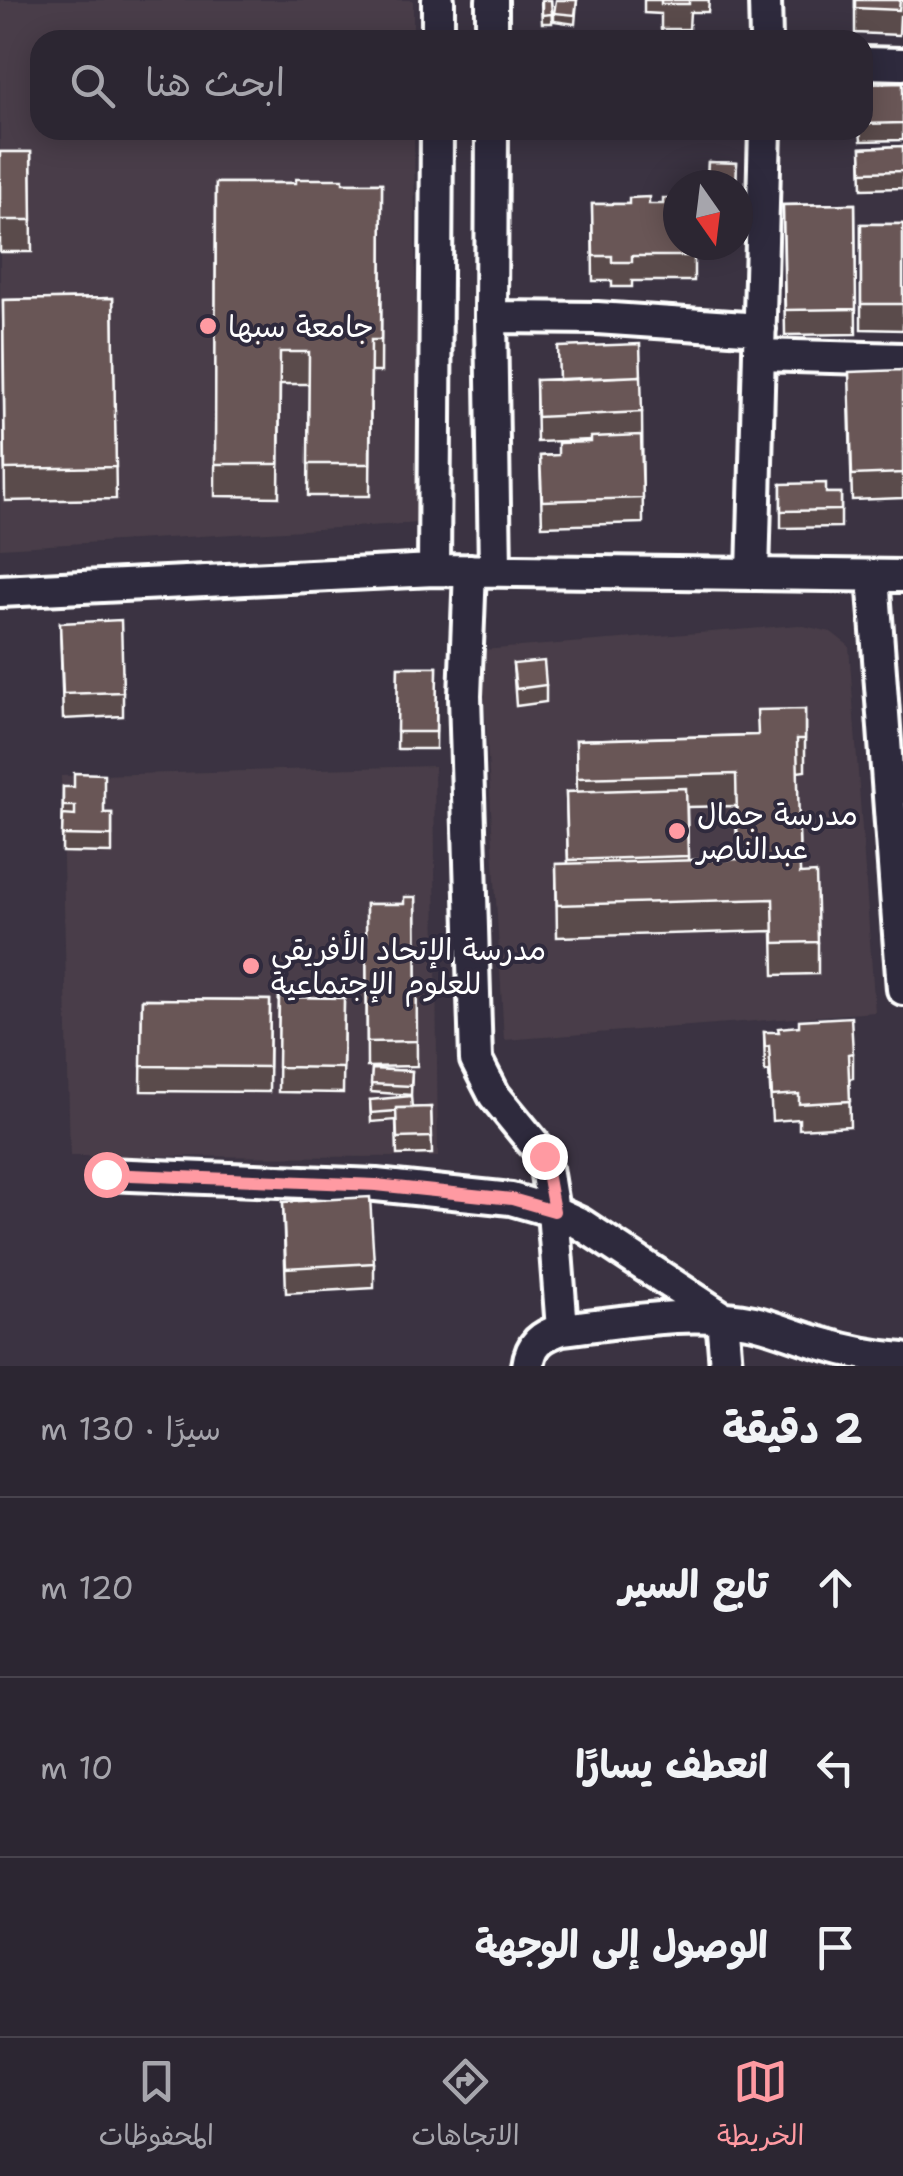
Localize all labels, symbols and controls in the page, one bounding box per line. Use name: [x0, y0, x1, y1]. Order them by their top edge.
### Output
search box: [30, 30, 873, 140]
text: ابحث هنا: [145, 57, 285, 108]
icon: search: [65, 58, 120, 113]
north arrow: [663, 170, 753, 260]
place label: جامعة سبها: [228, 306, 374, 347]
marker: جامعة سبها: [197, 315, 219, 337]
place label: مدرسة جمال عبدالناصر: [694, 794, 858, 869]
marker: مدرسة جمال عبدالناصر: [666, 820, 688, 842]
place label: مدرسة الإتحاد الأفريقي للعلوم الإجتماعية: [271, 929, 546, 1007]
marker: مدرسة الإتحاد الأفريقي للعلوم الإجتماعية: [240, 955, 262, 977]
route end: [522, 1134, 568, 1180]
route start: [84, 1152, 130, 1198]
text: 2 دقيقة: [722, 1400, 863, 1456]
text: سيرًا · 130 m: [40, 1407, 221, 1450]
text: تابع السير: [620, 1559, 768, 1610]
icon: ahead: [808, 1560, 863, 1615]
text: 120 m: [40, 1566, 134, 1609]
text: انعطف يسارًا: [575, 1739, 768, 1790]
icon: left: [808, 1740, 863, 1795]
text: 10 m: [40, 1746, 113, 1789]
text: الوصول إلى الوجهة: [475, 1919, 768, 1970]
icon: arrive: [808, 1920, 863, 1975]
tab: المحفوظات: [99, 2054, 214, 2160]
tab: الاتجاهات: [411, 2054, 520, 2160]
tab: الخريطة: [717, 2054, 804, 2160]

